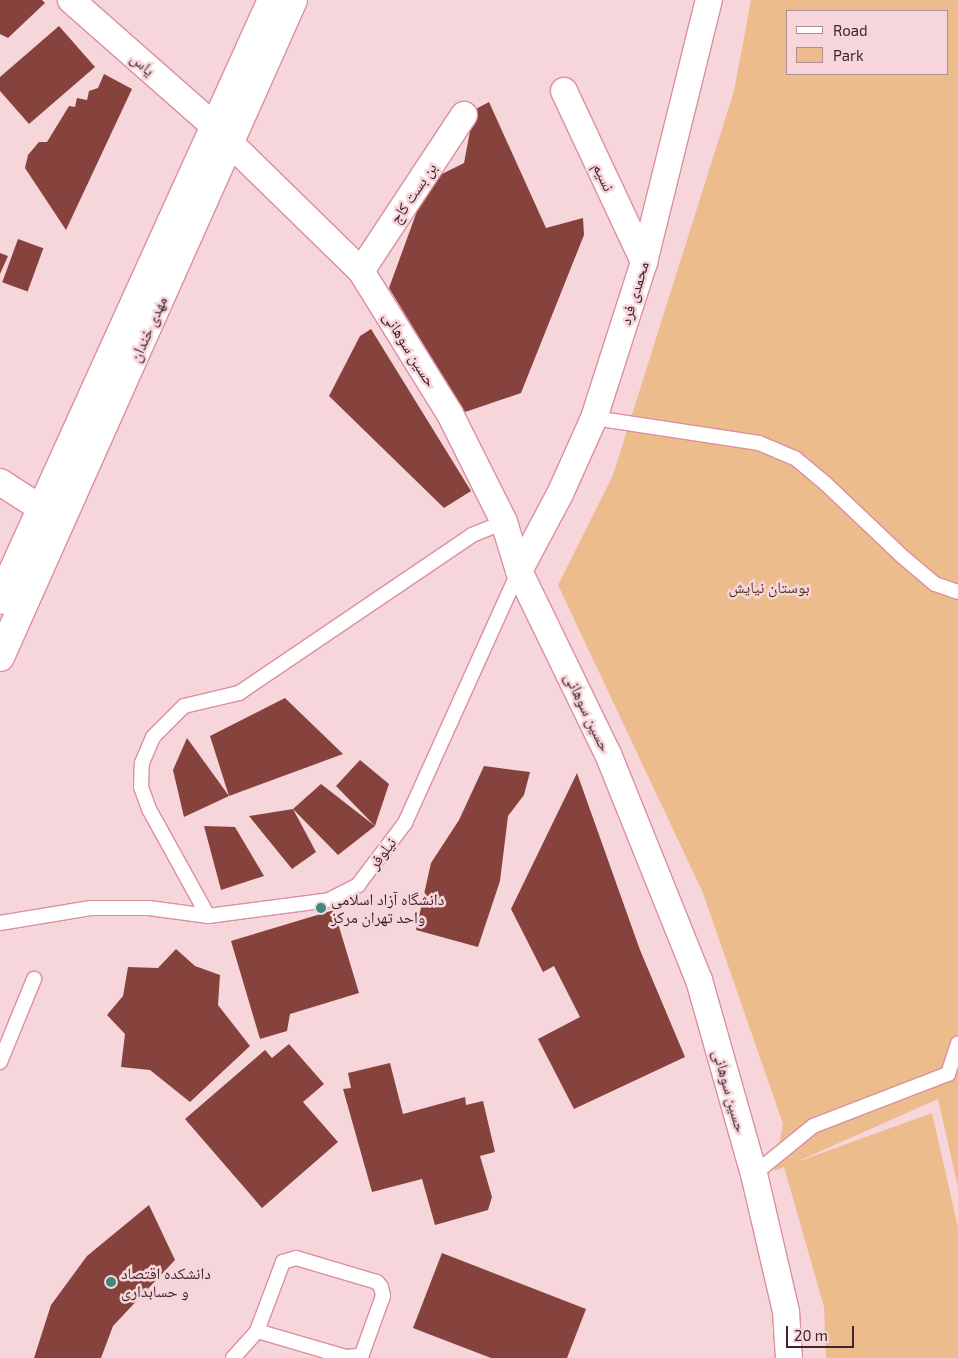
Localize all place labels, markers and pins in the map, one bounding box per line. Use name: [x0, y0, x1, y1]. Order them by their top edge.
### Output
place label: دانشگاه آزاد اسلامی واحد تهران مرکز: [331, 889, 444, 927]
marker: دانشگاه آزاد اسلامی واحد تهران مرکز: [315, 902, 327, 914]
place label: دانشکده اقتصاد و حسابداری: [121, 1263, 211, 1301]
marker: دانشکده اقتصاد و حسابداری: [105, 1276, 117, 1288]

